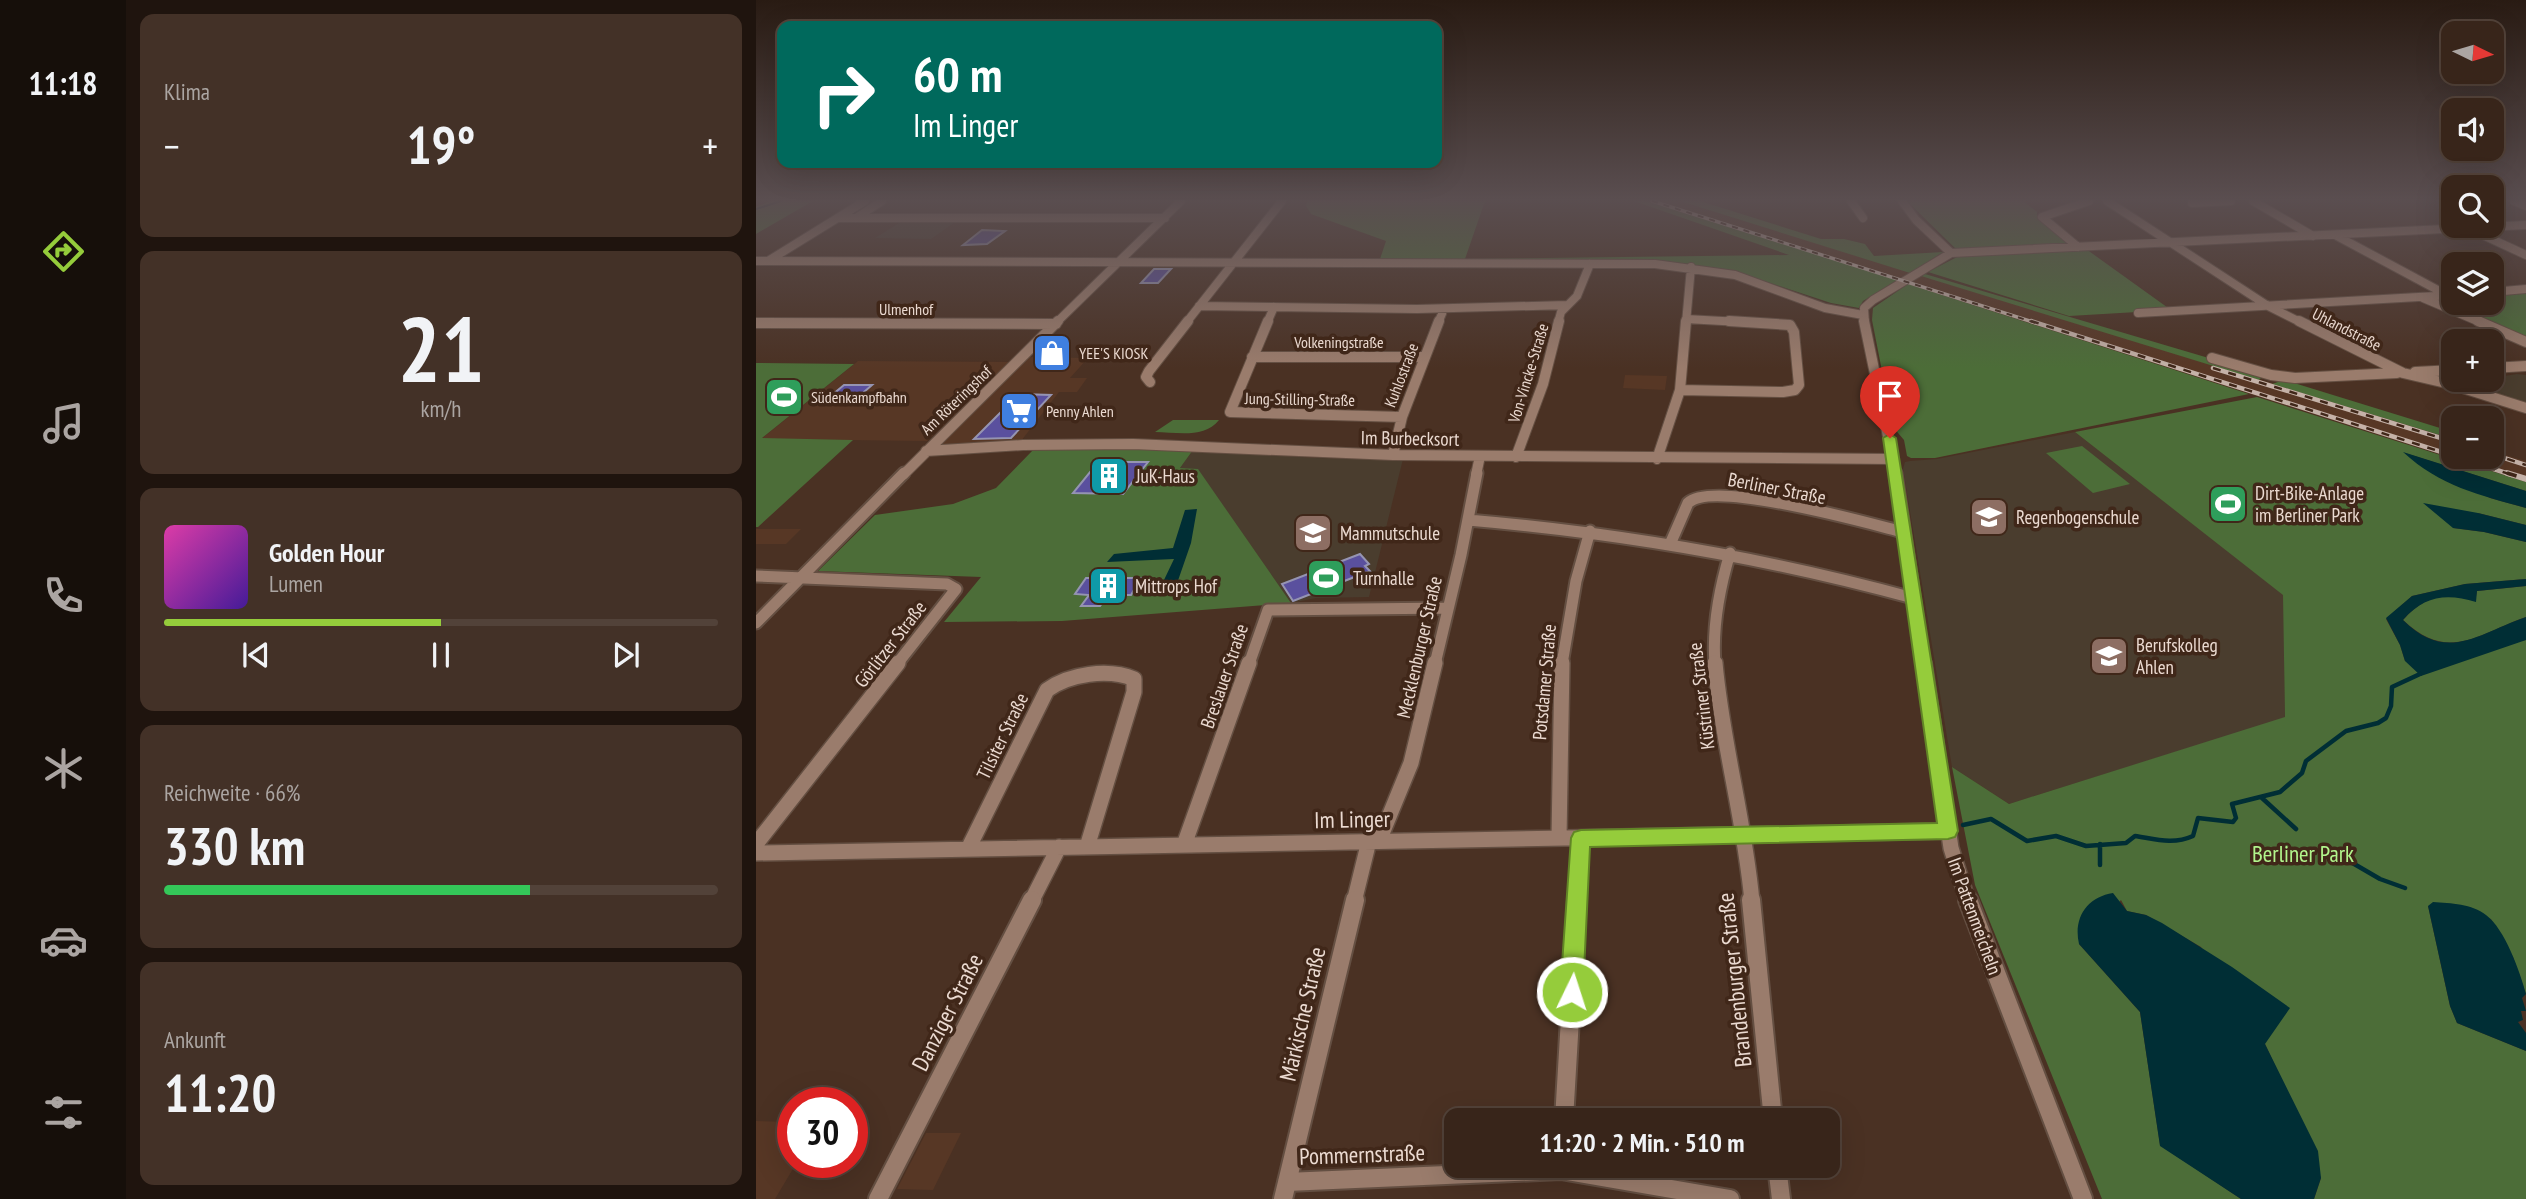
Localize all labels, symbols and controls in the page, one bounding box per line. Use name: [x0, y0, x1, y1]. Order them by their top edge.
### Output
north arrow: [2441, 21, 2504, 84]
map controls: [2441, 21, 2504, 469]
text: 60 m: [913, 42, 1002, 106]
icon: right: [798, 49, 889, 140]
text: 11:18: [28, 62, 98, 104]
text: Klima: [164, 77, 210, 106]
button: sound: [2441, 98, 2504, 161]
text: Im Linger: [913, 104, 1018, 146]
text: 19°: [407, 111, 475, 178]
text: −: [164, 121, 180, 170]
text: +: [702, 121, 718, 170]
button: search: [2441, 175, 2504, 238]
icon: directions: [39, 227, 88, 276]
button: layers: [2441, 252, 2504, 315]
text: 21: [398, 289, 485, 407]
street label: Ulmenhof: [879, 299, 934, 319]
street label: Uhlandstraße: [2309, 303, 2385, 355]
street label: Von-Vincke-Straße: [1503, 321, 1553, 426]
button: +: [2441, 329, 2504, 392]
shop icon: YEE'S KIOSK: [1031, 332, 1073, 374]
street label: Volkeningstraße: [1293, 332, 1384, 352]
street label: Kuhlostraße: [1380, 340, 1422, 410]
place label: YEE'S KIOSK: [1079, 343, 1148, 363]
street label: Am Röteringshof: [916, 360, 996, 439]
pin: [1860, 366, 1920, 438]
sports icon: Südenkampfbahn: [763, 376, 805, 418]
icon: arrive: [1871, 377, 1909, 415]
place label: Südenkampfbahn: [811, 387, 907, 407]
street label: Jung-Stilling-Straße: [1244, 388, 1355, 410]
supermarket icon: Penny Ahlen: [998, 390, 1040, 432]
text: km/h: [421, 394, 461, 423]
icon: music: [39, 399, 88, 448]
place label: Penny Ahlen: [1046, 401, 1114, 421]
button: −: [2441, 406, 2504, 469]
street label: Im Burbecksort: [1360, 425, 1460, 451]
building icon: JuK-Haus: [1088, 455, 1130, 497]
place label: JuK-Haus: [1135, 464, 1195, 488]
street label: Berliner Straße: [1726, 467, 1828, 509]
place label: Dirt-Bike-Anlage im Berliner Park: [2255, 481, 2364, 527]
sports icon: Dirt-Bike-Anlage im Berliner Park: [2207, 483, 2249, 525]
school or university icon: Regenbogenschule: [1968, 496, 2010, 538]
place label: Regenbogenschule: [2016, 505, 2140, 529]
school or university icon: Mammutschule: [1292, 512, 1334, 554]
place label: Mammutschule: [1340, 521, 1440, 545]
text: Golden Hour: [269, 536, 384, 569]
sports icon: Turnhalle: [1305, 557, 1347, 599]
building icon: Mittrops Hof: [1087, 565, 1129, 607]
place label: Turnhalle: [1353, 566, 1414, 590]
text: Lumen: [269, 569, 323, 598]
icon: phone: [39, 571, 88, 620]
place label: Mittrops Hof: [1135, 574, 1218, 598]
street label: Mecklenburger Straße: [1391, 574, 1447, 720]
street label: Görlitzer Straße: [849, 596, 931, 692]
street label: Breslauer Straße: [1195, 620, 1253, 731]
street label: Potsdamer Straße: [1527, 623, 1561, 741]
place label: Berufskolleg Ahlen: [2136, 633, 2218, 679]
school or university icon: Berufskolleg Ahlen: [2088, 635, 2130, 677]
icon: previous: [237, 636, 275, 674]
icon: pause: [422, 636, 460, 674]
icon: next: [607, 636, 645, 674]
street label: Küstriner Straße: [1683, 641, 1719, 751]
street label: Tilsiter Straße: [971, 689, 1033, 783]
icon: climate: [39, 744, 88, 793]
text: Reichweite · 66%: [164, 778, 300, 807]
street label: Im Linger: [1314, 804, 1391, 834]
text: 330 km: [164, 812, 305, 879]
park label: Berliner Park: [2252, 839, 2354, 868]
street label: Im Pattenmeicheln: [1943, 854, 2007, 978]
street label: Brandenburger Straße: [1710, 891, 1758, 1069]
icon: car: [39, 916, 88, 965]
street label: Märkische Straße: [1272, 944, 1332, 1084]
street label: Danziger Straße: [905, 949, 989, 1075]
position arrow: [1535, 955, 1609, 1029]
text: Ankunft: [164, 1025, 226, 1054]
text: 11:20: [164, 1059, 276, 1126]
speed limit sign: 30: [777, 1087, 868, 1178]
icon: filters: [39, 1088, 88, 1137]
text: 11:20 · 2 Min. · 510 m: [1540, 1126, 1744, 1159]
street label: Pommernstraße: [1299, 1137, 1425, 1171]

